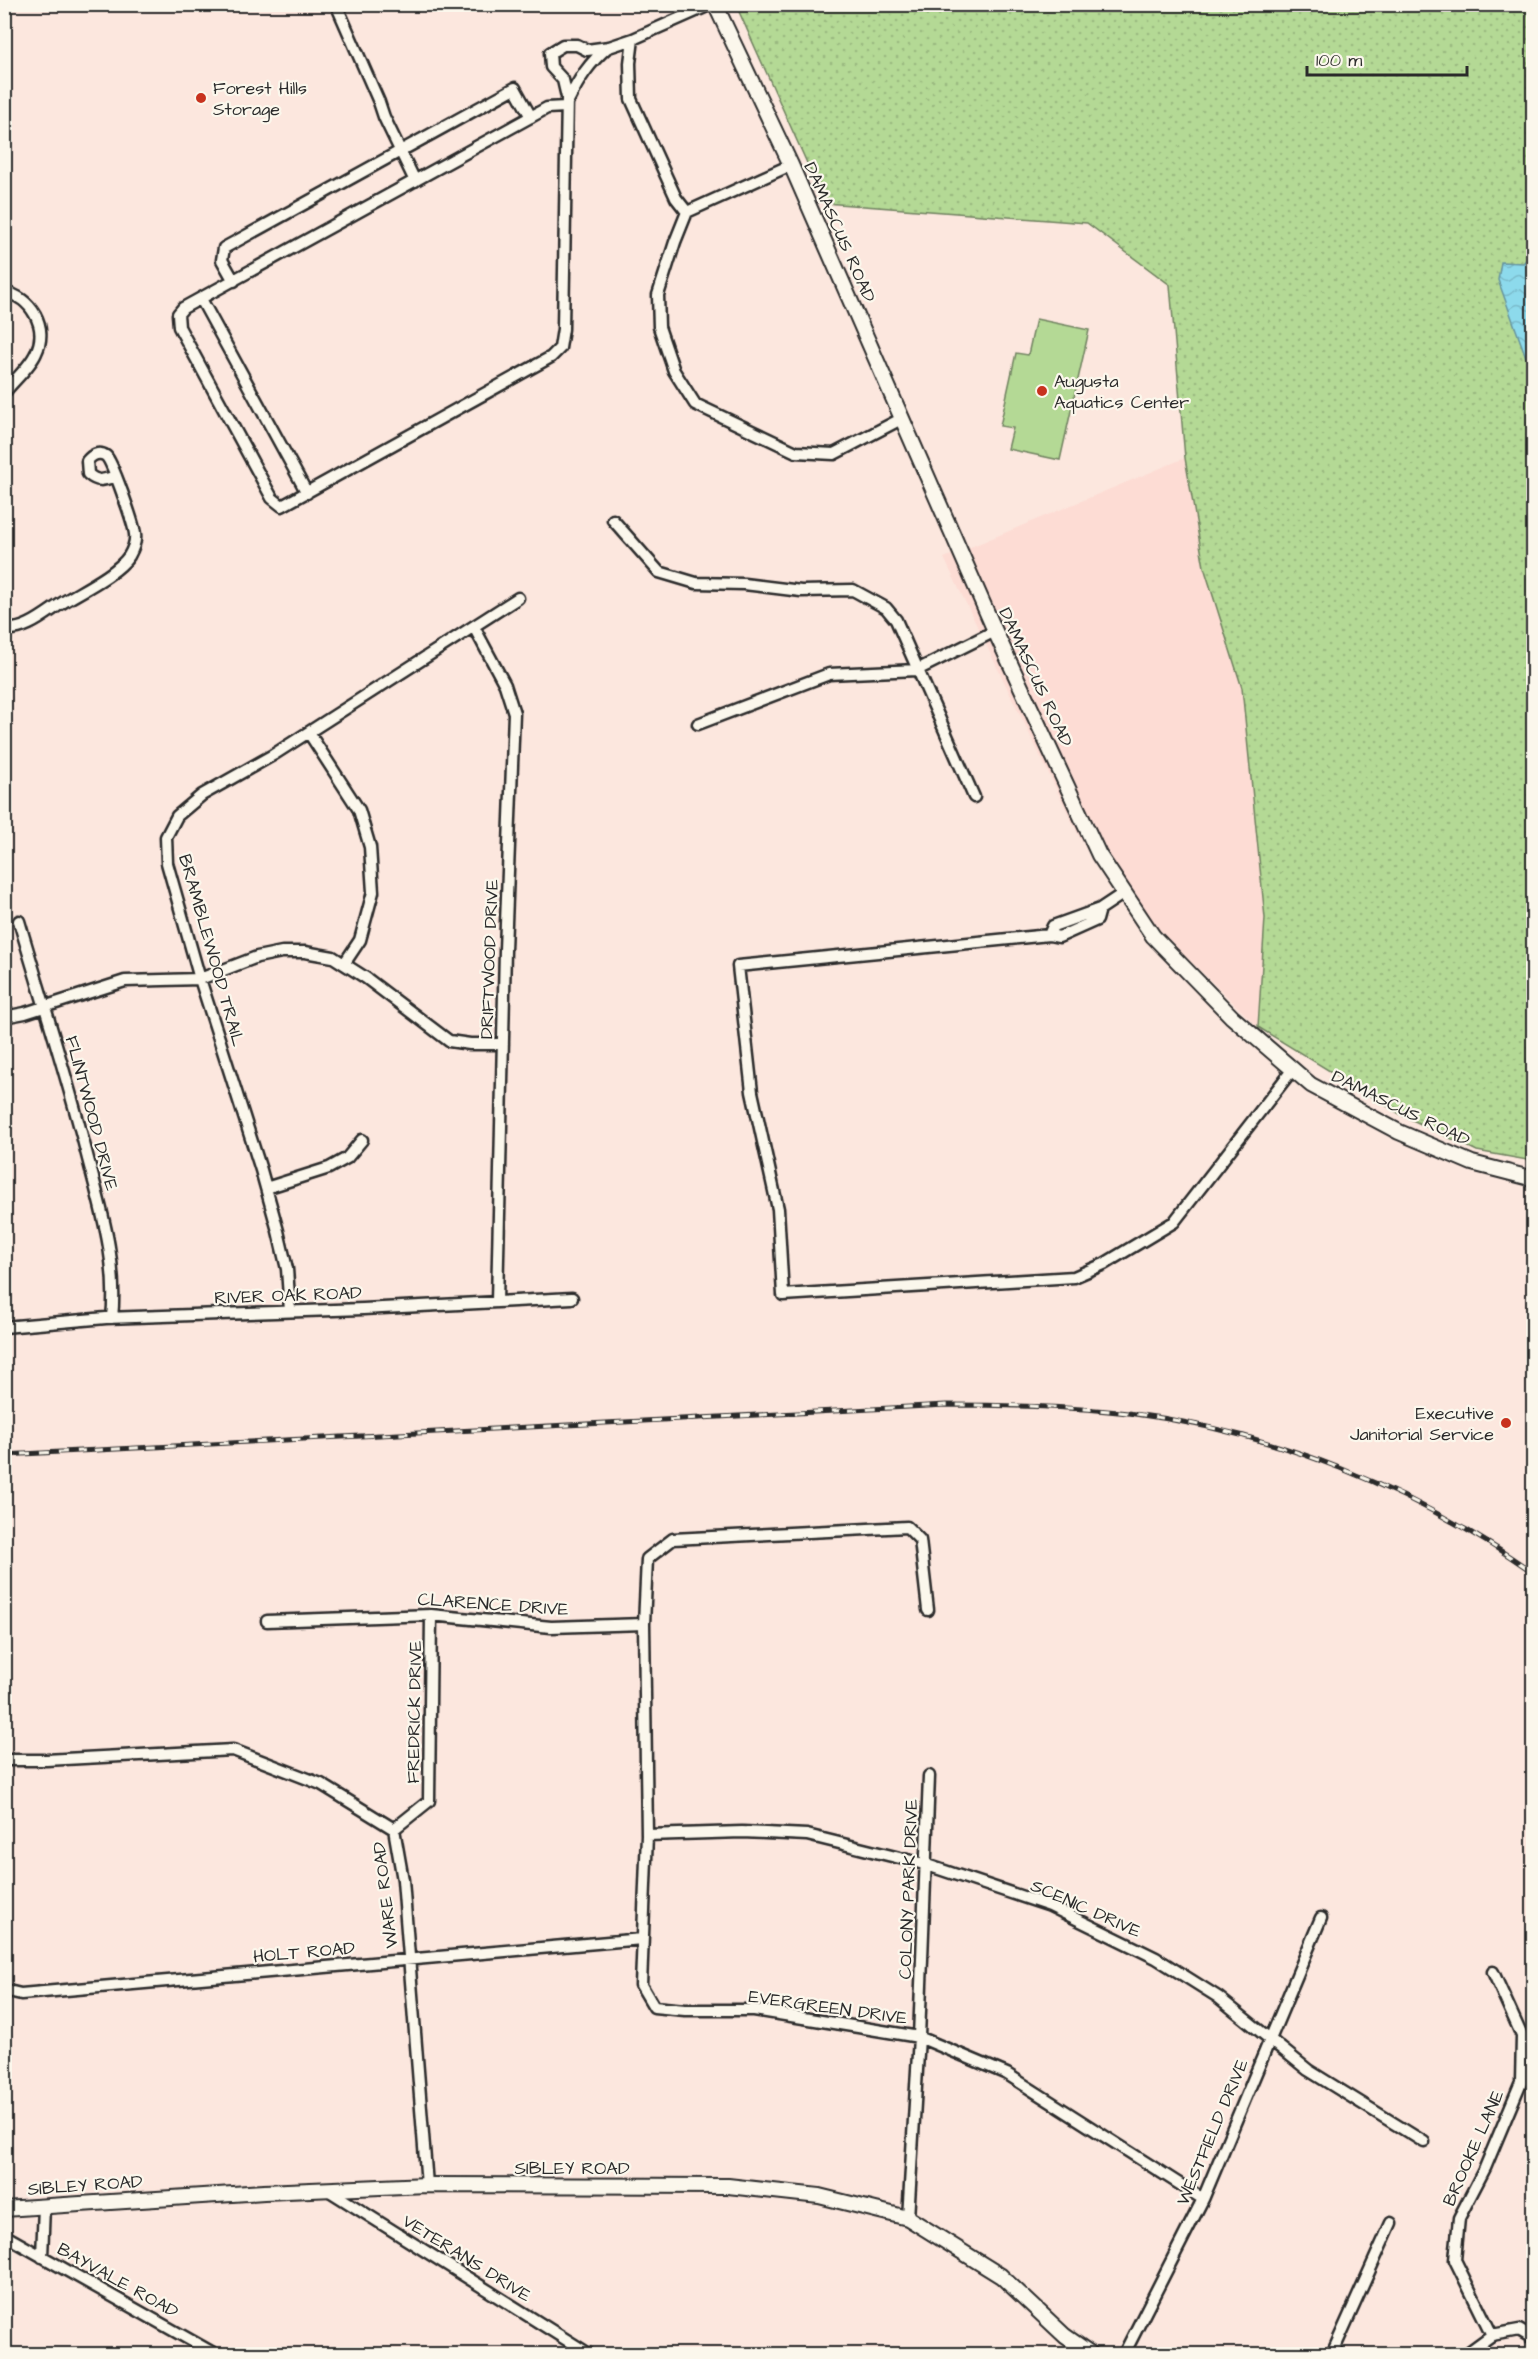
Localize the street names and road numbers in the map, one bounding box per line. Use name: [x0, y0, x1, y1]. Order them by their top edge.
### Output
street label: DAMASCUS ROAD: [797, 158, 882, 307]
street label: DAMASCUS ROAD: [992, 604, 1079, 751]
street label: BRAMBLEWOOD TRAIL: [172, 851, 251, 1050]
street label: DRIFTWOOD DRIVE: [474, 878, 505, 1039]
street label: FLINTWOOD DRIVE: [59, 1033, 124, 1194]
street label: DAMASCUS ROAD: [1327, 1064, 1474, 1153]
street label: RIVER OAK ROAD: [214, 1280, 362, 1311]
street label: CLARENCE DRIVE: [417, 1587, 570, 1622]
street label: FREDRICK DRIVE: [401, 1640, 428, 1784]
street label: COLONY PARK DRIVE: [893, 1798, 924, 1980]
street label: WARE ROAD: [367, 1840, 404, 1950]
street label: SCENIC DRIVE: [1027, 1873, 1145, 1944]
street label: HOLT ROAD: [252, 1936, 356, 1969]
street label: EVERGREEN DRIVE: [747, 1984, 909, 2031]
street label: WESTFIELD DRIVE: [1170, 2055, 1255, 2209]
street label: BROOKE LANE: [1437, 2086, 1510, 2210]
street label: SIBLEY ROAD: [514, 2156, 630, 2181]
street label: SIBLEY ROAD: [27, 2169, 144, 2202]
street label: VETERANS DRIVE: [398, 2209, 536, 2308]
street label: BAYVALE ROAD: [53, 2237, 183, 2324]

